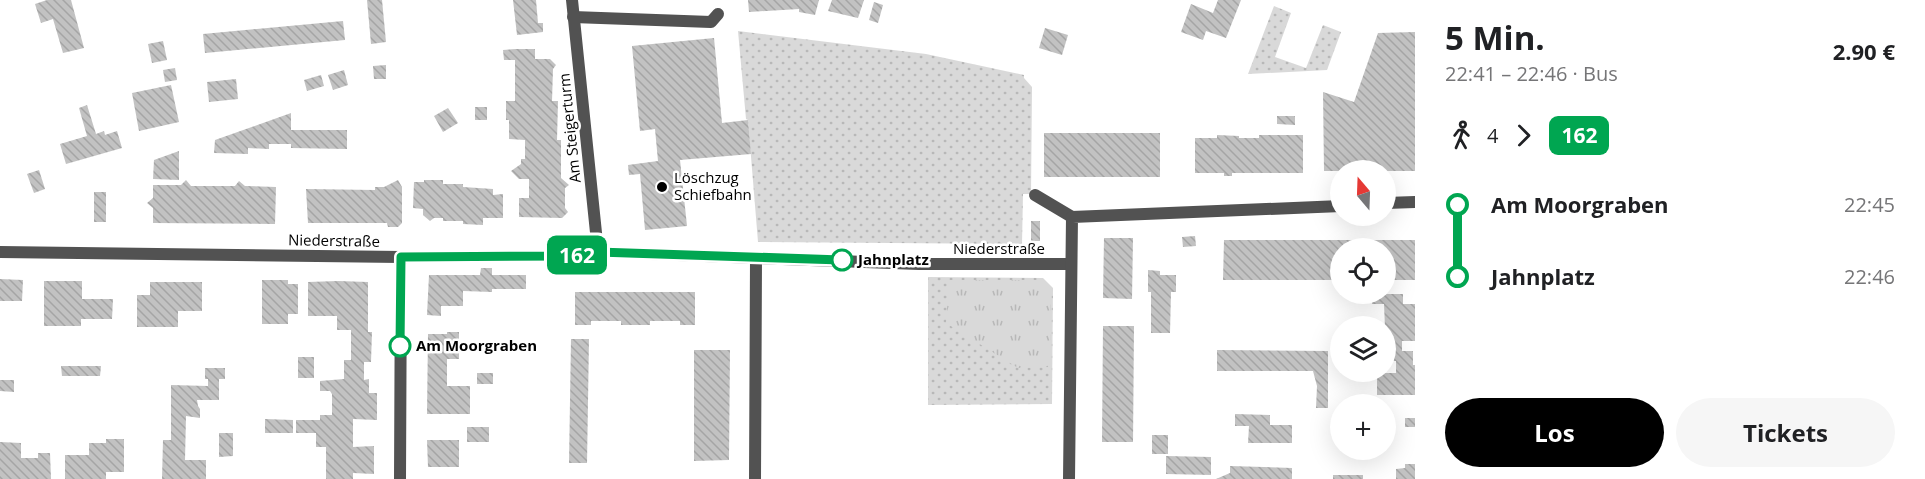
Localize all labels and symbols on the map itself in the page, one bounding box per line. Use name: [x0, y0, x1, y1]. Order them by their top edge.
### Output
street label: Am Steigerturm: [553, 72, 585, 184]
north arrow: [1330, 160, 1396, 226]
place label: Löschzug Schiefbahn: [674, 167, 752, 204]
marker: Löschzug Schiefbahn: [655, 180, 669, 194]
street label: Niederstraße: [288, 229, 380, 251]
line badge: 162: [542, 236, 612, 274]
street label: Niederstraße: [953, 238, 1045, 258]
marker: Jahnplatz: [831, 249, 853, 271]
place label: Jahnplatz: [856, 249, 929, 269]
marker: Am Moorgraben: [389, 335, 411, 357]
place label: Am Moorgraben: [416, 335, 537, 355]

